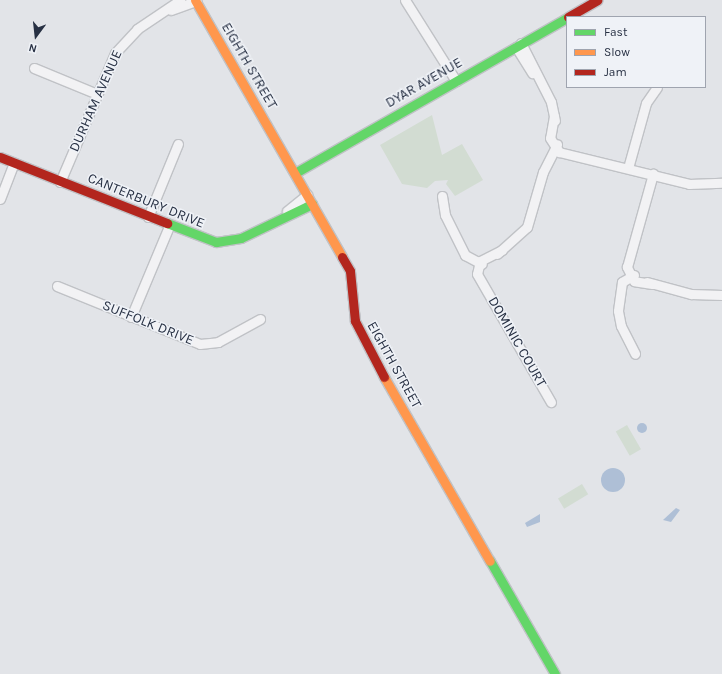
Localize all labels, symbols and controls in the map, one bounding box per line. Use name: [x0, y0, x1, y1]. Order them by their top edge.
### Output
north arrow: [16, 16, 56, 56]
legend: [566, 16, 706, 88]
street label: EIGHTH STREET: [218, 20, 280, 112]
text: Fast: [604, 25, 627, 39]
text: N: [27, 41, 38, 55]
text: Slow: [604, 45, 630, 59]
street label: DURHAM AVENUE: [66, 48, 126, 154]
street label: DYAR AVENUE: [383, 54, 465, 112]
text: Jam: [604, 65, 627, 79]
street label: CANTERBURY DRIVE: [85, 170, 207, 232]
street label: DOMINIC COURT: [484, 294, 550, 390]
street label: SUFFOLK DRIVE: [100, 297, 196, 349]
street label: EIGHTH STREET: [363, 319, 425, 411]

